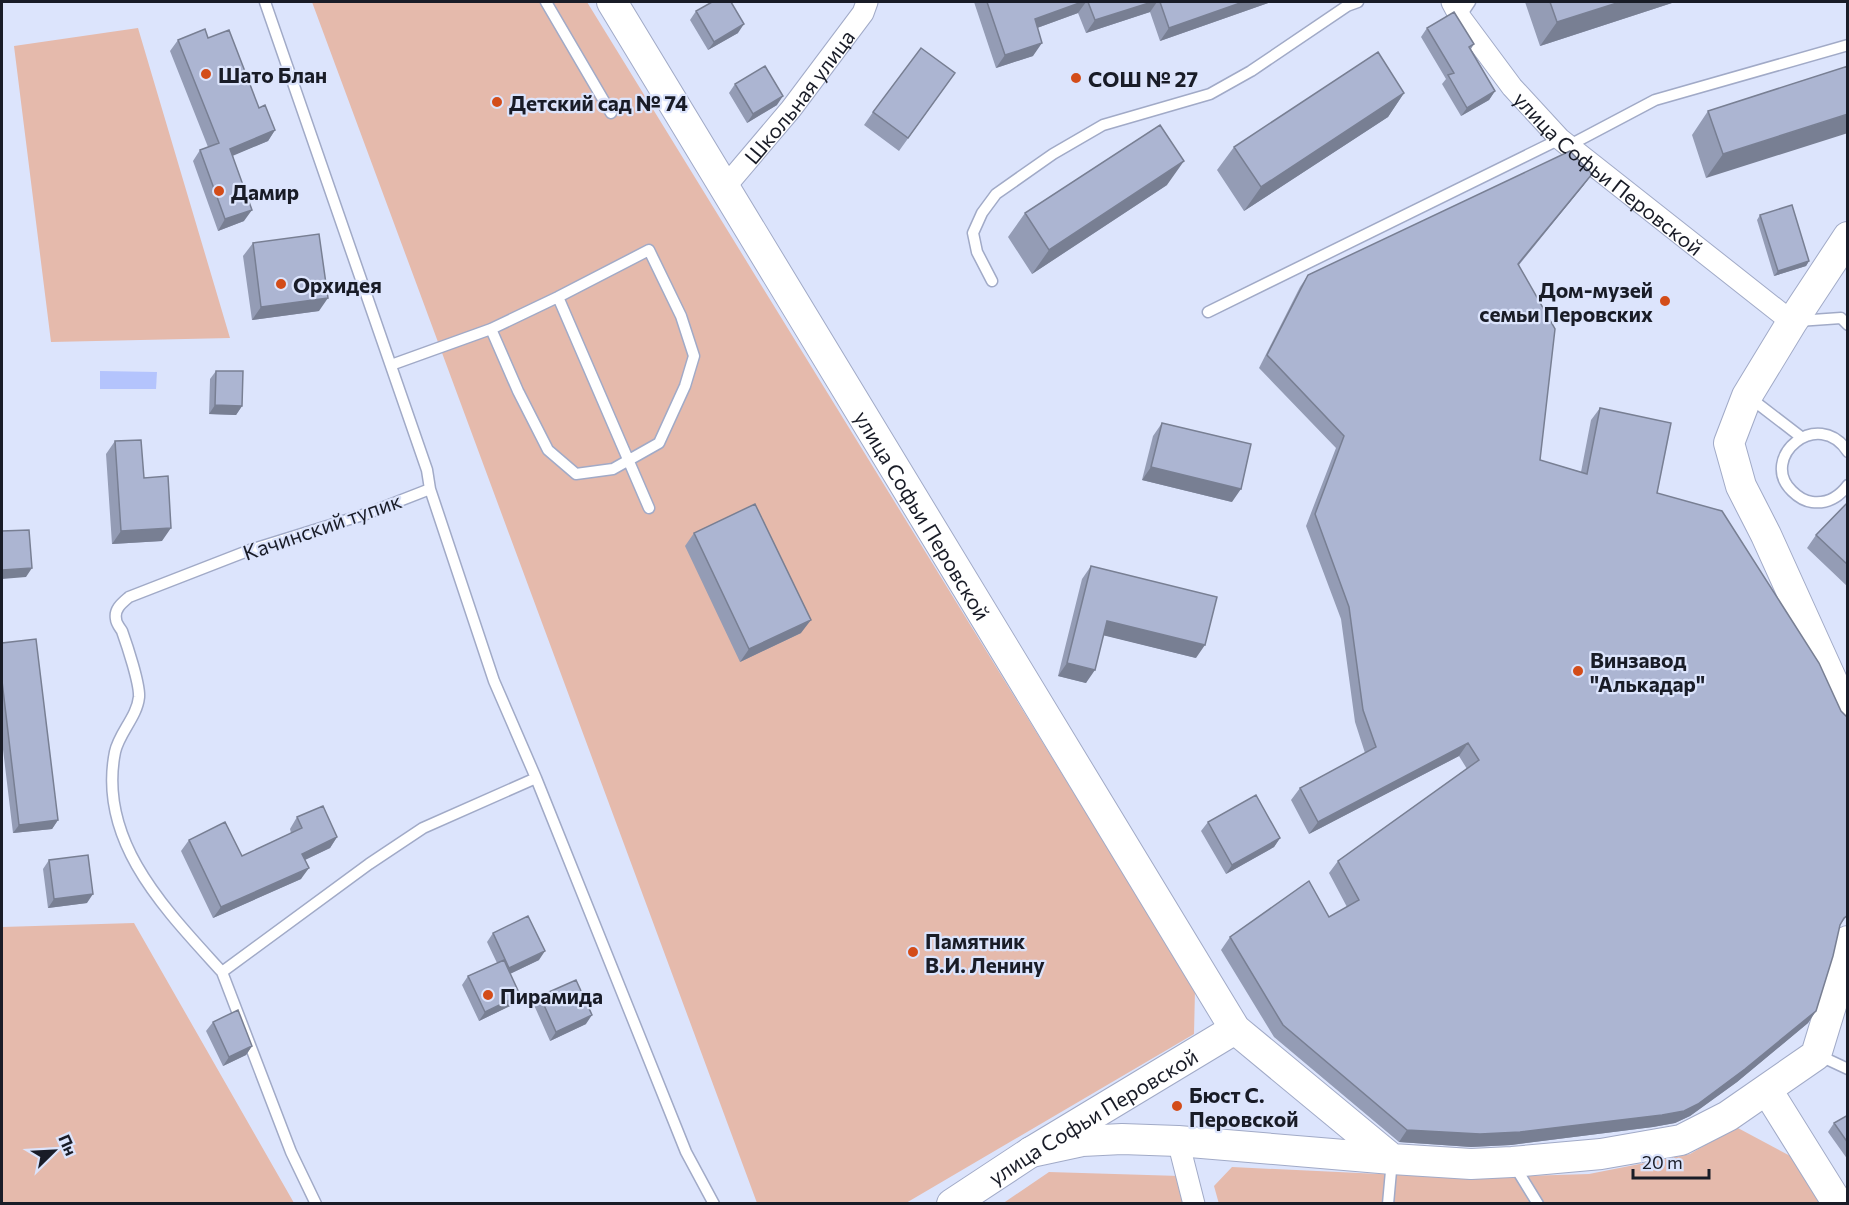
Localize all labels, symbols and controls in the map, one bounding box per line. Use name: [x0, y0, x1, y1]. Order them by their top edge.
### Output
street label: Школьная улица: [738, 24, 859, 168]
place label: Шато Блан: [218, 62, 327, 87]
place label: СОШ № 27: [1088, 66, 1198, 91]
marker: Шато Блан: [199, 67, 213, 81]
marker: СОШ № 27: [1069, 71, 1083, 85]
street label: улица Софьи Перовской: [1509, 86, 1708, 260]
place label: Детский сад № 74: [509, 90, 688, 115]
marker: Детский сад № 74: [490, 95, 504, 109]
place label: Дамир: [231, 179, 299, 204]
marker: Дамир: [212, 184, 226, 198]
place label: Орхидея: [293, 272, 382, 297]
marker: Орхидея: [274, 277, 288, 291]
place label: Дом-музей семьи Перовских: [1479, 277, 1653, 326]
marker: Дом-музей семьи Перовских: [1658, 294, 1672, 308]
street label: улица Софьи Перовской: [850, 406, 996, 624]
street label: Качинский тупик: [240, 487, 404, 565]
place label: Винзавод "Алькадар": [1590, 647, 1705, 696]
marker: Винзавод "Алькадар": [1571, 664, 1585, 678]
place label: Памятник В.И. Ленину: [925, 928, 1045, 977]
marker: Памятник В.И. Ленину: [906, 945, 920, 959]
place label: Пирамида: [500, 983, 603, 1008]
marker: Пирамида: [481, 988, 495, 1002]
street label: улица Софьи Перовской: [983, 1042, 1202, 1189]
place label: Бюст С. Перовской: [1189, 1082, 1299, 1131]
marker: Бюст С. Перовской: [1170, 1099, 1184, 1113]
north arrow: [24, 1121, 84, 1181]
text: Пн: [55, 1131, 81, 1158]
scale bar: [1633, 1142, 1710, 1180]
text: 20 m: [1642, 1151, 1683, 1173]

